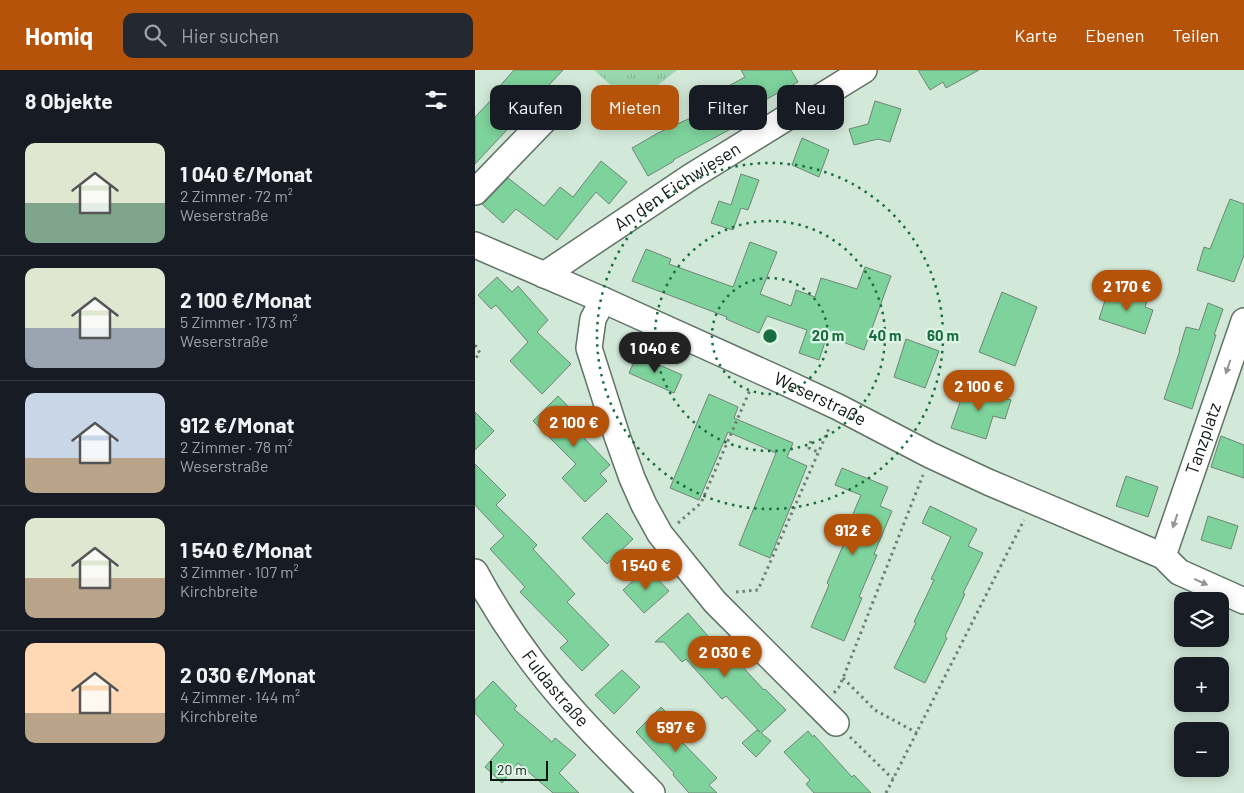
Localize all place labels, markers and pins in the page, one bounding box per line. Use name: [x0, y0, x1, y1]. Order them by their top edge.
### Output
pin: 2 170 €: [1081, 270, 1173, 312]
centre of rings: [761, 327, 779, 345]
pin: 1 040 €: [609, 332, 701, 374]
pin: 2 100 €: [933, 370, 1025, 412]
pin: 2 100 €: [528, 406, 620, 448]
pin: 912 €: [818, 514, 888, 556]
pin: 1 540 €: [600, 548, 692, 591]
pin: 2 030 €: [679, 636, 771, 678]
pin: 597 €: [641, 710, 711, 753]

